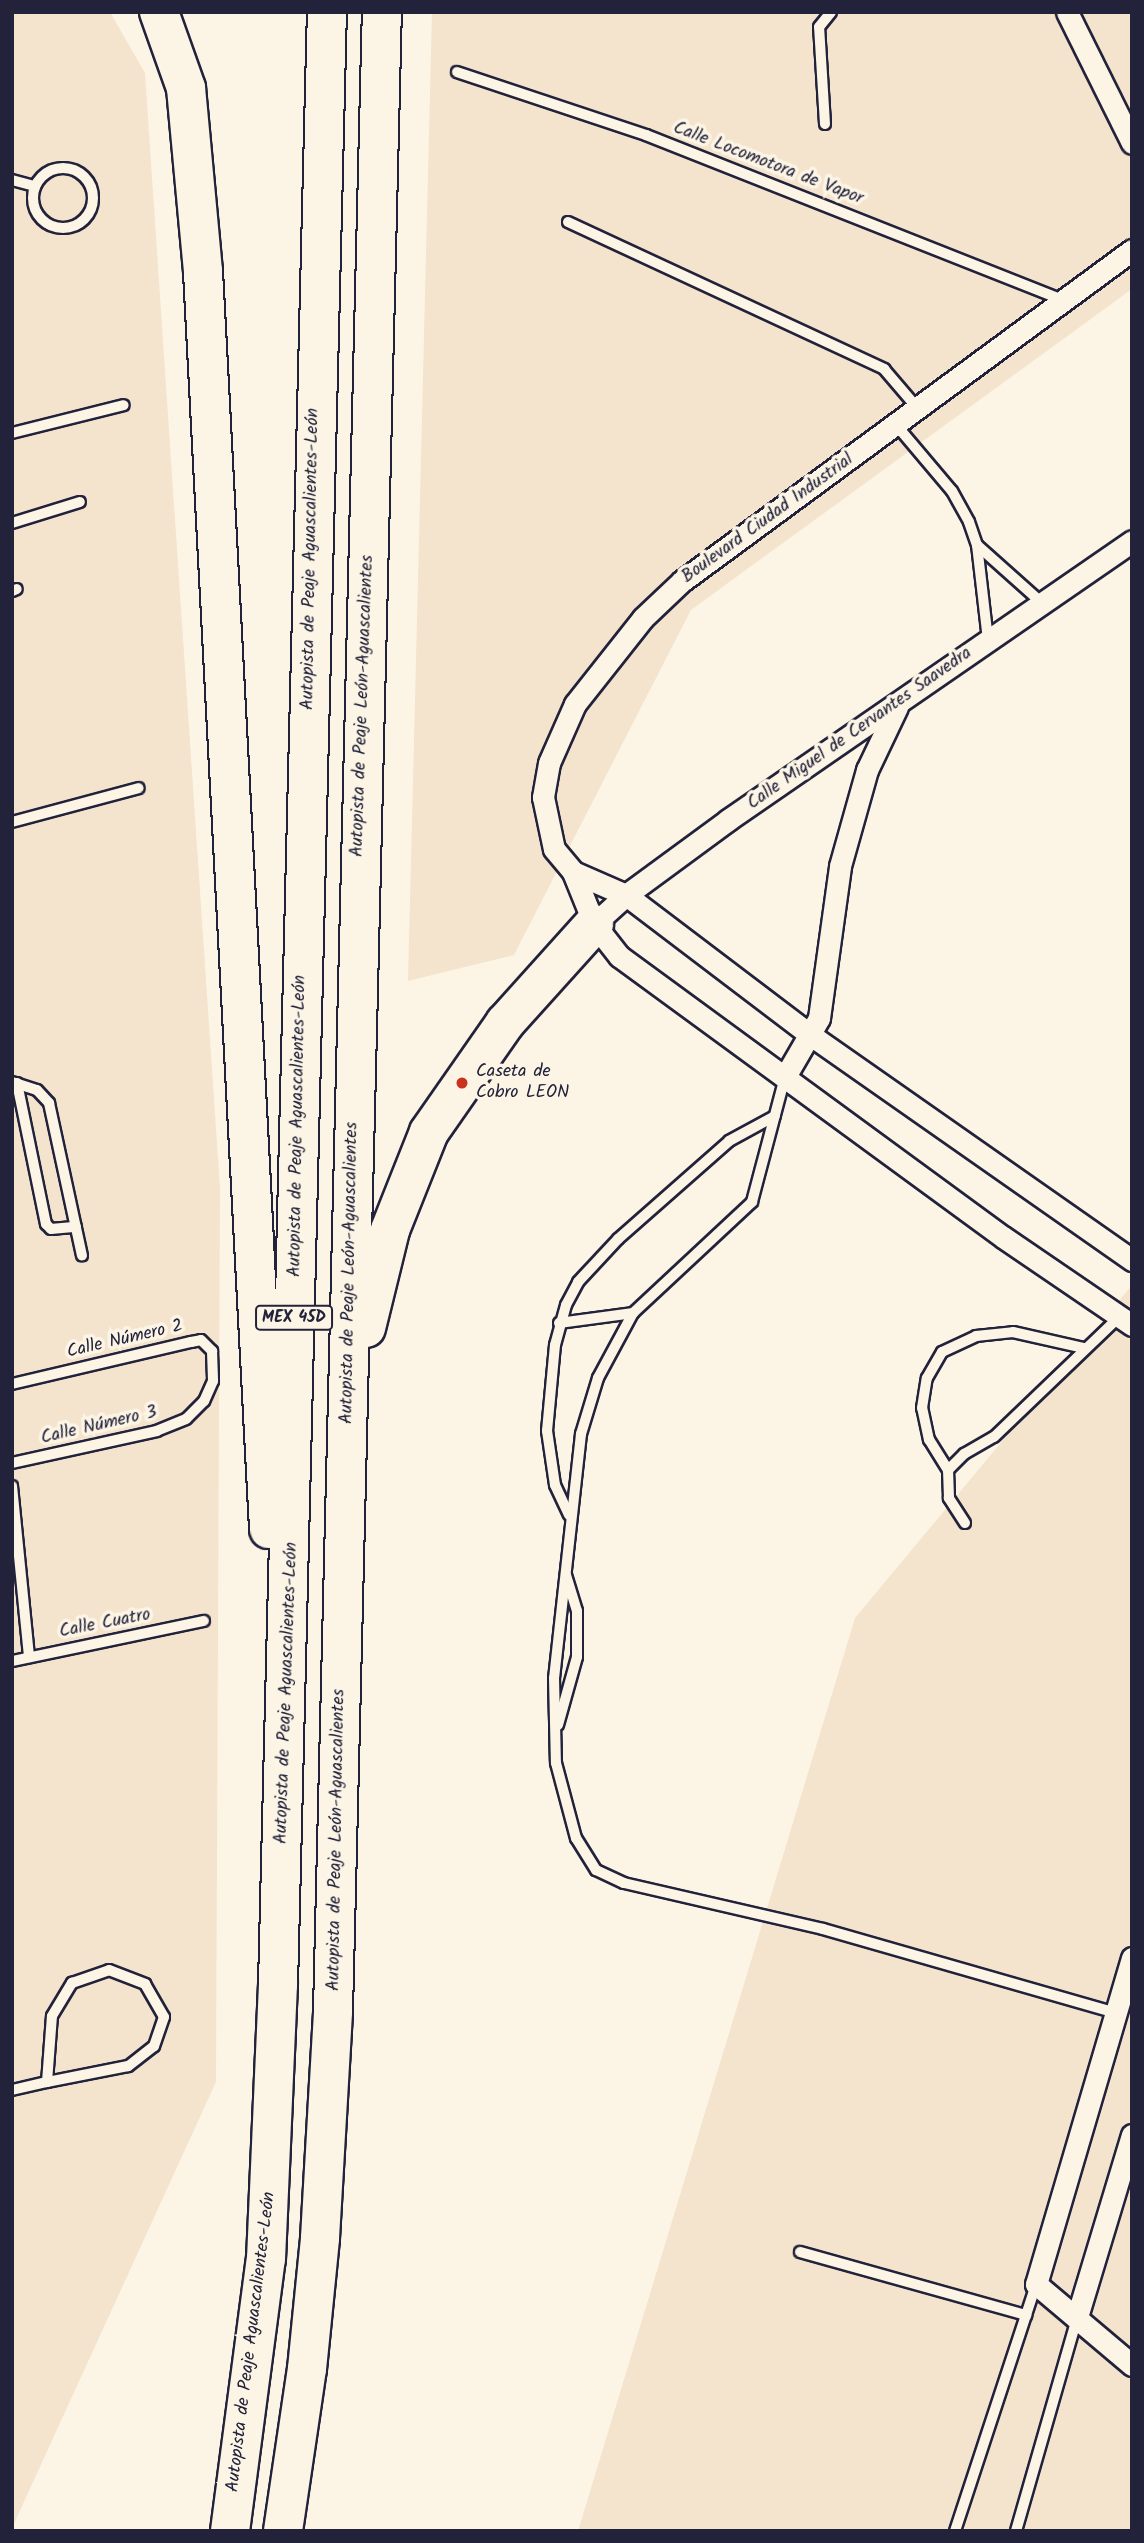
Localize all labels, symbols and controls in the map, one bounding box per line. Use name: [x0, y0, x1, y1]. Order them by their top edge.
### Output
street label: Calle Locomotora de Vapor: [670, 118, 866, 210]
street label: Autopista de Peaje Aguascalientes-León: [298, 408, 324, 710]
street label: Boulevard Ciudad Industrial: [678, 449, 858, 589]
street label: Autopista de Peaje León-Aguascalientes: [347, 555, 379, 857]
street label: Calle Miguel de Cervantes Saavedra: [744, 643, 976, 815]
street label: Autopista de Peaje Aguascalientes-León: [285, 975, 311, 1277]
place label: Caseta de Cobro LEON: [476, 1062, 569, 1104]
marker: Caseta de Cobro LEON: [454, 1075, 470, 1091]
street label: Autopista de Peaje León-Aguascalientes: [337, 1122, 363, 1424]
road number: MEX 45D: [254, 1306, 334, 1330]
street label: Calle Número 2: [65, 1316, 185, 1364]
street label: Calle Número 3: [39, 1402, 159, 1450]
street label: Autopista de Peaje Aguascalientes-León: [271, 1542, 303, 1844]
street label: Calle Cuatro: [58, 1605, 152, 1643]
street label: Autopista de Peaje León-Aguascalientes: [324, 1689, 350, 1991]
street label: Autopista de Peaje Aguascalientes-León: [223, 2191, 281, 2493]

